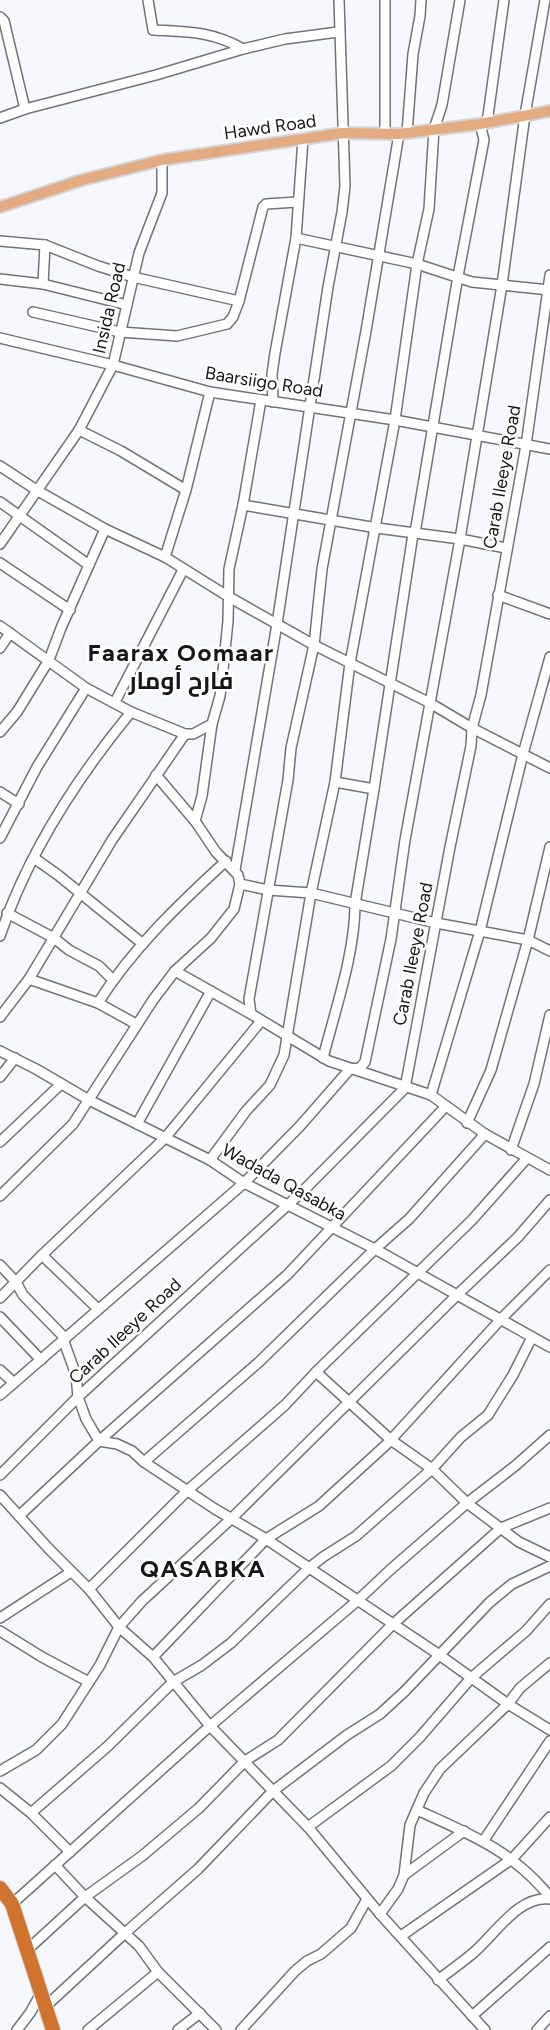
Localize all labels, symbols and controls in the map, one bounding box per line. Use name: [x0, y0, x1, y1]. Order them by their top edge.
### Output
street label: Hawd Road: [222, 110, 318, 144]
street label: Insida Road: [88, 260, 130, 356]
street label: Baarsiigo Road: [203, 362, 325, 402]
street label: Carab Ileeye Road: [479, 403, 525, 551]
district label: Faarax Oomaar فارح أومار: [87, 638, 275, 697]
street label: Carab Ileeye Road: [388, 880, 438, 1028]
street label: Wadada Qasabka: [218, 1139, 350, 1225]
street label: Carab Ileeye Road: [64, 1273, 186, 1389]
district label: QASABKA: [140, 1554, 266, 1583]

